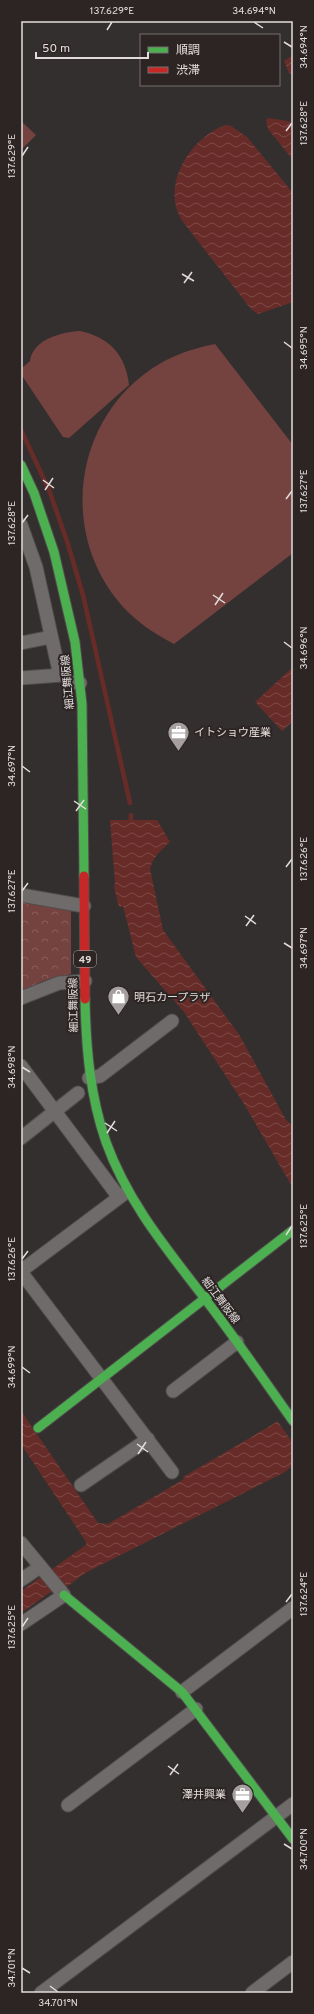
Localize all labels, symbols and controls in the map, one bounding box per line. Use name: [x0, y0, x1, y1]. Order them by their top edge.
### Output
text: 137.629°E: [90, 5, 134, 18]
text: 34.694°N: [232, 5, 276, 18]
text: 34.694°N: [298, 25, 311, 69]
scale bar: [36, 34, 148, 60]
legend: [140, 34, 280, 86]
text: 50 m: [42, 41, 70, 57]
text: 順調: [176, 43, 200, 59]
text: 渋滞: [176, 63, 200, 79]
text: 137.628°E: [298, 101, 311, 145]
text: 137.629°E: [6, 134, 19, 178]
text: 34.695°N: [298, 326, 311, 370]
text: 137.627°E: [298, 469, 311, 513]
text: 137.628°E: [6, 501, 19, 545]
text: 34.696°N: [298, 626, 311, 670]
street label: 細江舞阪線: [59, 654, 77, 710]
office icon: イトショウ産業: [165, 719, 191, 752]
place label: イトショウ産業: [194, 726, 271, 740]
text: 34.697°N: [6, 745, 19, 787]
text: 137.626°E: [298, 837, 311, 881]
text: 137.627°E: [6, 869, 19, 913]
text: 34.697°N: [298, 927, 311, 969]
road number: 49: [74, 951, 96, 967]
street label: 細江舞阪線: [67, 977, 81, 1033]
shop icon: 明石カープラザ: [105, 984, 131, 1017]
place label: 明石カープラザ: [134, 991, 210, 1005]
text: 34.698°N: [6, 1045, 19, 1089]
text: 137.625°E: [298, 1204, 311, 1248]
text: 137.626°E: [6, 1237, 19, 1281]
street label: 細江舞阪線: [198, 1274, 242, 1327]
text: 34.699°N: [6, 1345, 19, 1389]
text: 137.624°E: [298, 1572, 311, 1616]
text: 137.625°E: [6, 1605, 19, 1649]
office icon: 澤井興業: [229, 1781, 255, 1814]
place label: 澤井興業: [182, 1788, 226, 1802]
text: 34.700°N: [298, 1828, 311, 1870]
text: 34.701°N: [6, 1948, 19, 1988]
text: 34.701°N: [38, 1997, 78, 2010]

